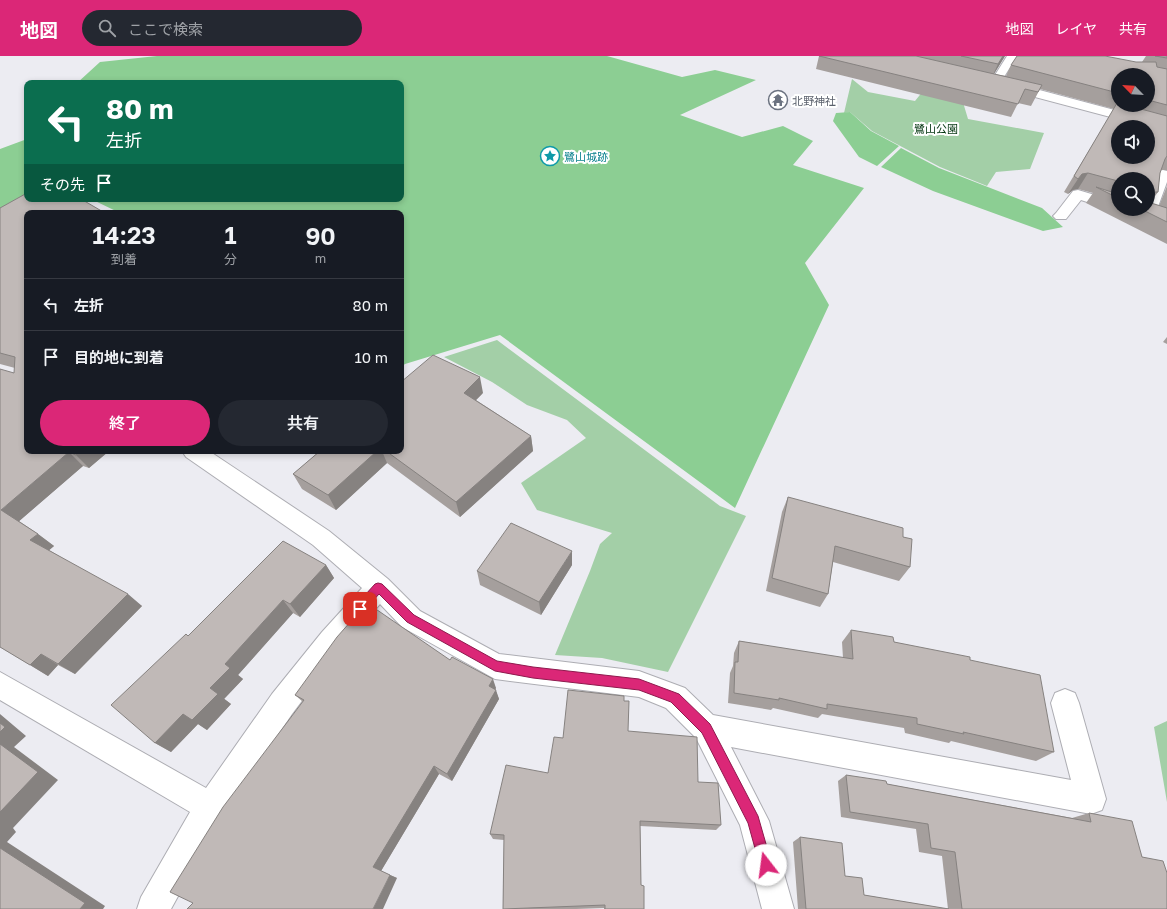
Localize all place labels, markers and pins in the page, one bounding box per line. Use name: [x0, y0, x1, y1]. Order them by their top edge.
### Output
temple icon: 北野神社: [767, 89, 789, 111]
place label: 北野神社: [792, 94, 836, 107]
place icon: 鷺山城跡: [539, 145, 561, 167]
place label: 鷺山城跡: [564, 150, 608, 163]
pin: [343, 592, 377, 626]

